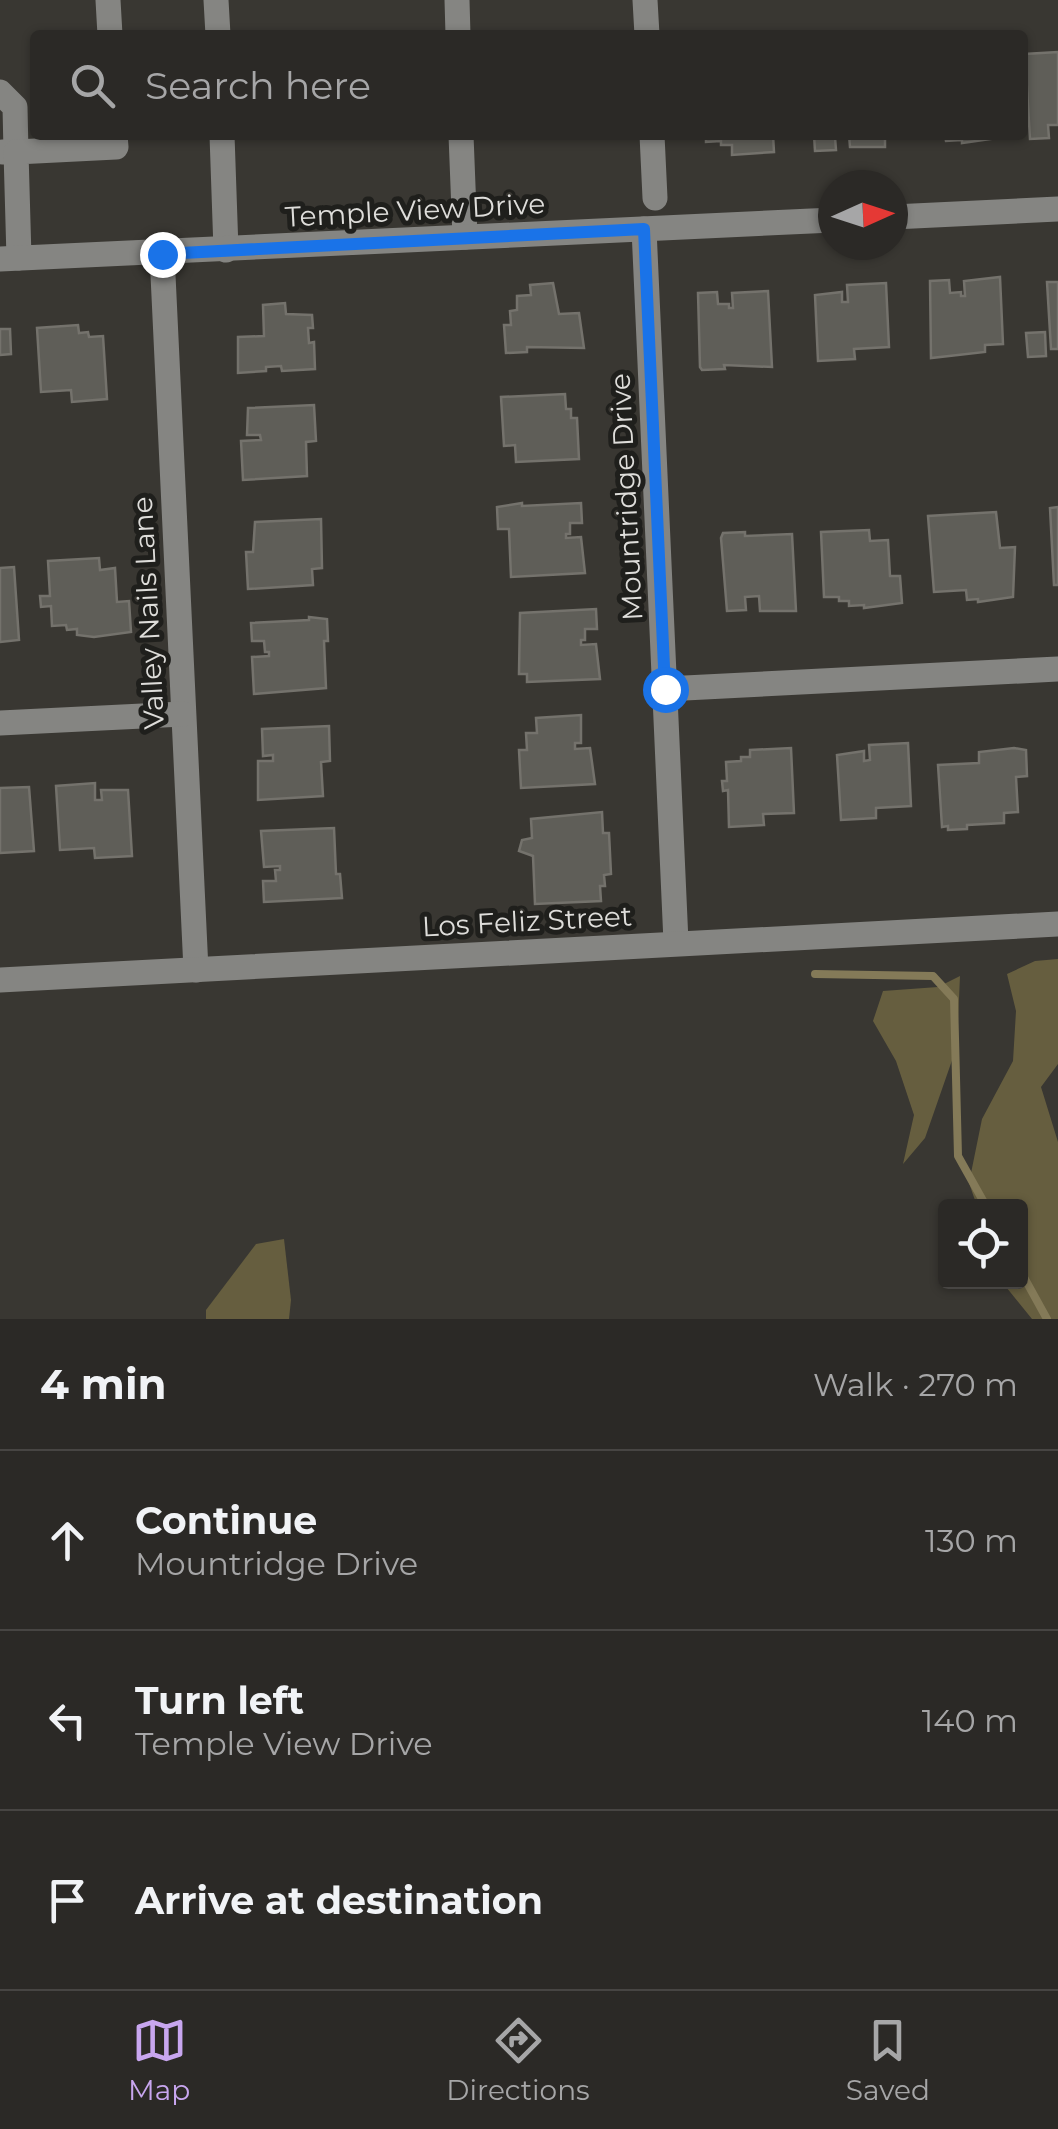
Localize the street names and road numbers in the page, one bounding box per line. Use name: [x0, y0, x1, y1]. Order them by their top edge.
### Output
street label: Temple View Drive: [284, 186, 546, 234]
street label: Mountridge Drive: [603, 372, 649, 622]
street label: Valley Nails Lane: [125, 496, 171, 730]
street label: Los Feliz Street: [421, 899, 633, 943]

